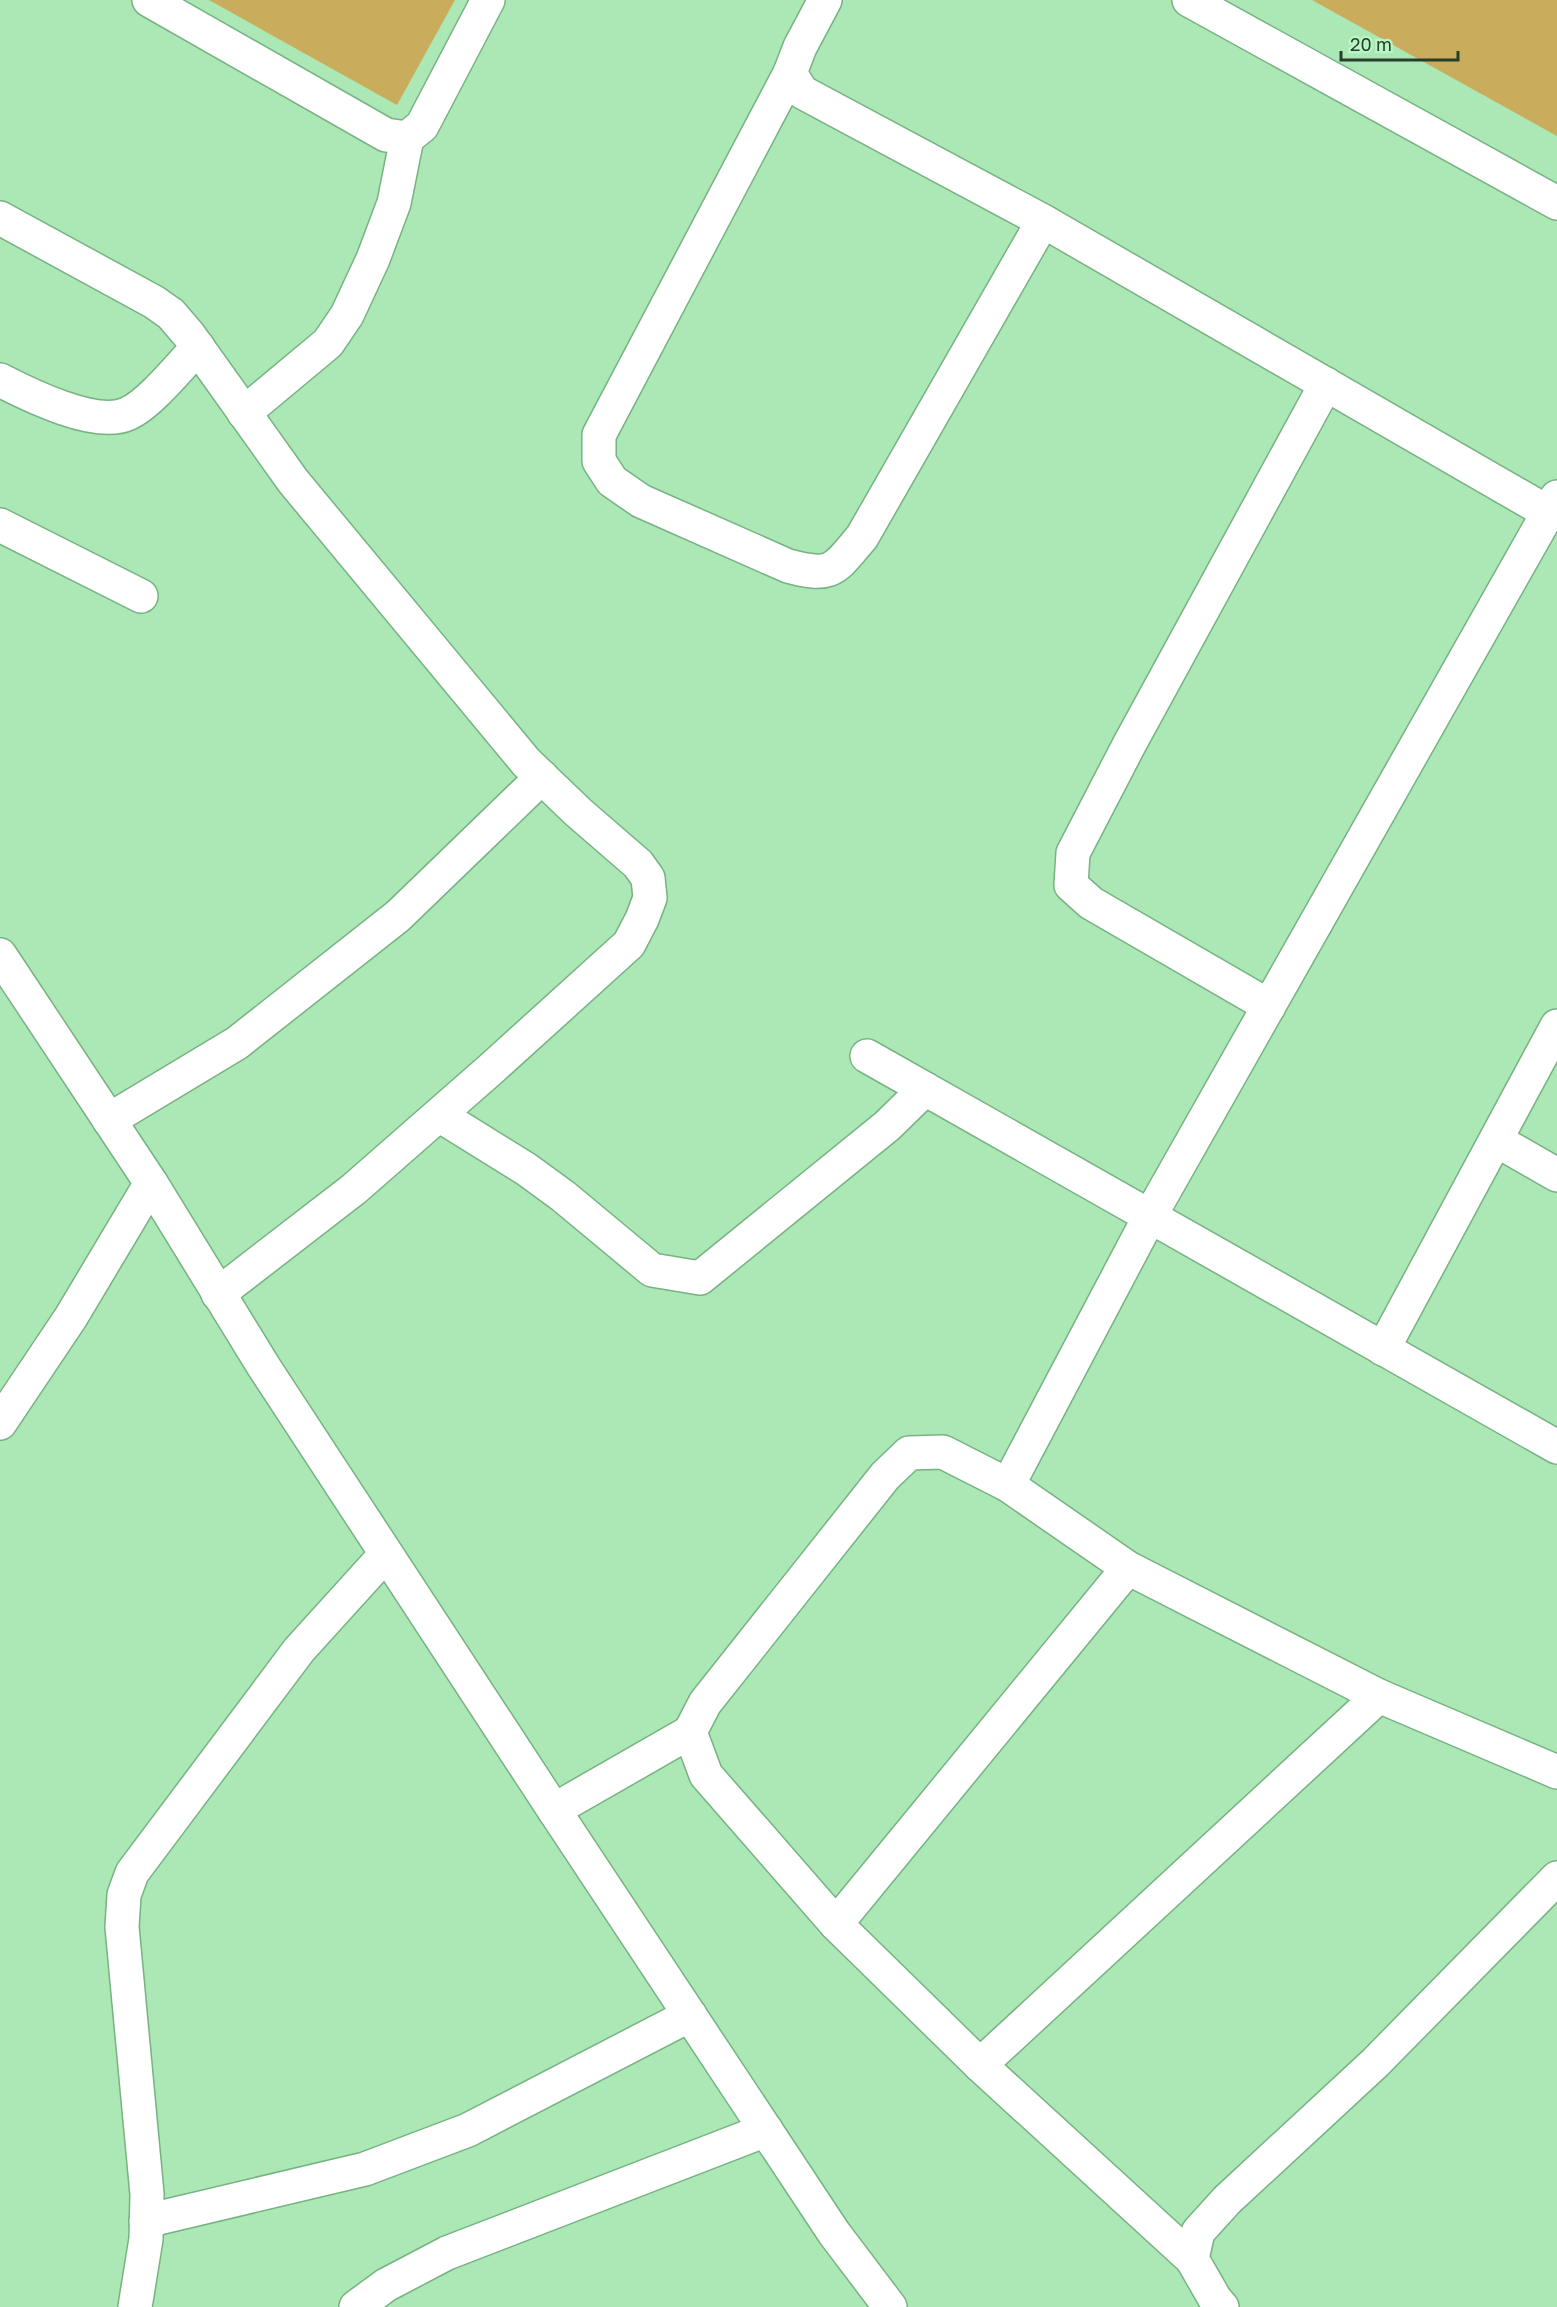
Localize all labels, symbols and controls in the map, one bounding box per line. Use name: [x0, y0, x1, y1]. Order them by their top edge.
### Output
scale bar: [1341, 24, 1458, 62]
text: 20 m: [1350, 33, 1392, 55]

